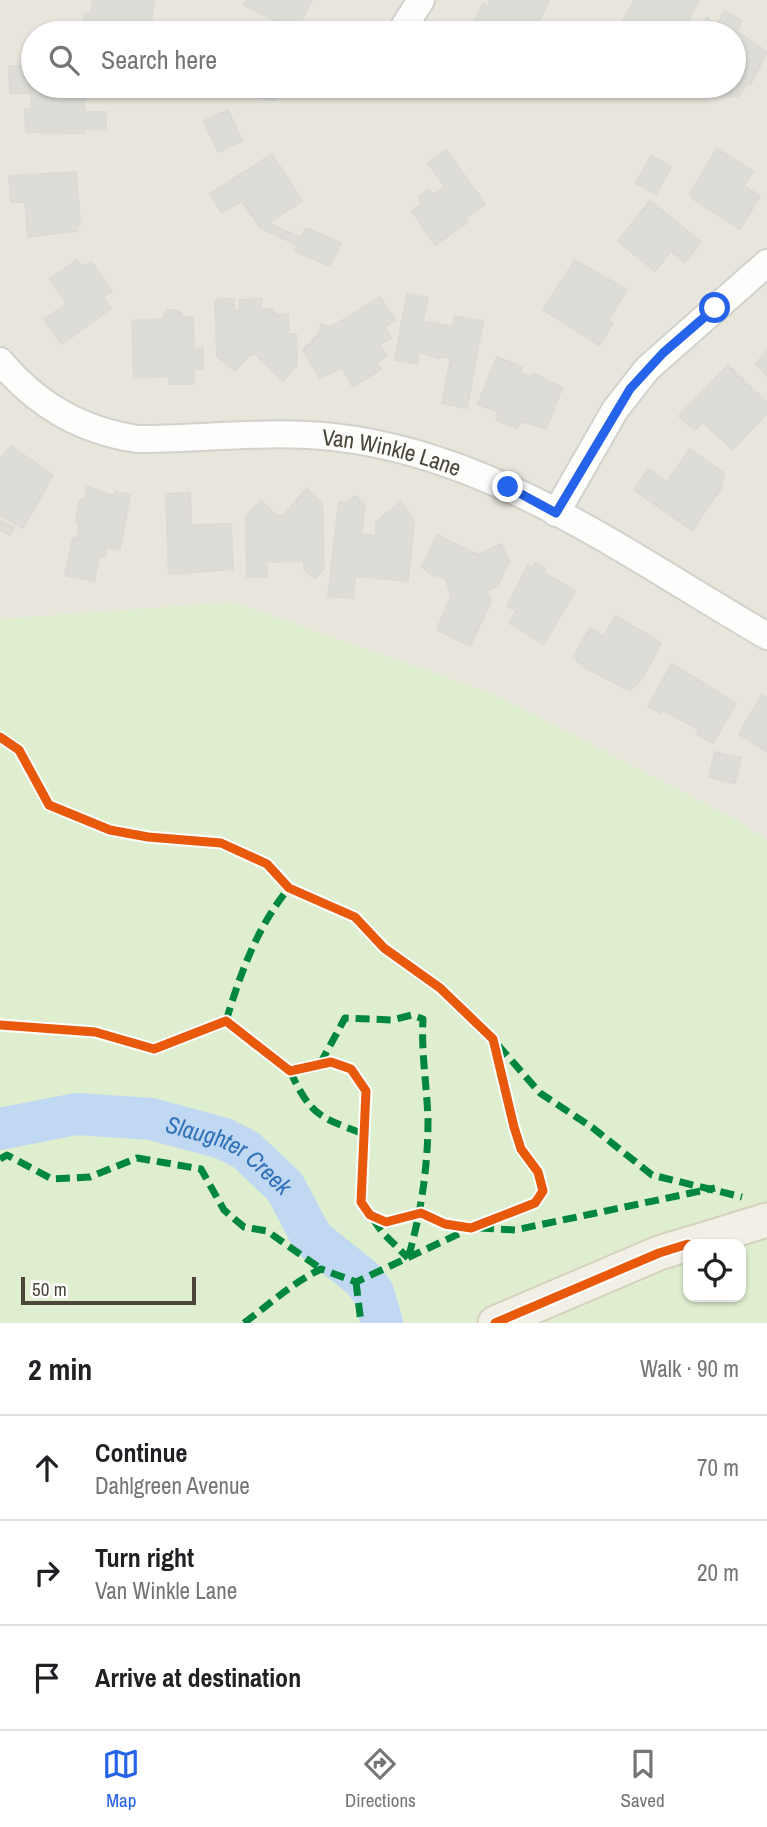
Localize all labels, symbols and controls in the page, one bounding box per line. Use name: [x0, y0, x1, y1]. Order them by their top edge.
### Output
search box: [21, 21, 746, 98]
icon: search: [45, 41, 83, 79]
text: Search here: [101, 42, 217, 77]
route start: [699, 292, 730, 323]
street label: Van Winkle Lane: [321, 421, 466, 483]
route end: [492, 471, 523, 502]
water label: Slaughter Creek: [163, 1108, 300, 1202]
map controls: [683, 1239, 746, 1302]
button: locate: [683, 1239, 746, 1302]
scale bar: [21, 1274, 196, 1306]
text: 50 m: [32, 1276, 67, 1302]
text: 2 min: [28, 1349, 92, 1389]
text: Walk · 90 m: [640, 1353, 739, 1384]
text: Continue: [95, 1435, 187, 1470]
icon: ahead: [28, 1449, 66, 1487]
text: 70 m: [697, 1452, 739, 1483]
text: Dahlgreen Avenue: [95, 1470, 250, 1501]
text: Turn right: [95, 1540, 194, 1575]
icon: right: [28, 1554, 66, 1592]
text: 20 m: [697, 1557, 739, 1588]
text: Van Winkle Lane: [95, 1575, 237, 1606]
icon: arrive: [28, 1659, 66, 1697]
text: Arrive at destination: [95, 1660, 301, 1695]
tab: Map: [102, 1745, 140, 1813]
tab: Directions: [345, 1745, 416, 1813]
tab: Saved: [621, 1745, 665, 1813]

